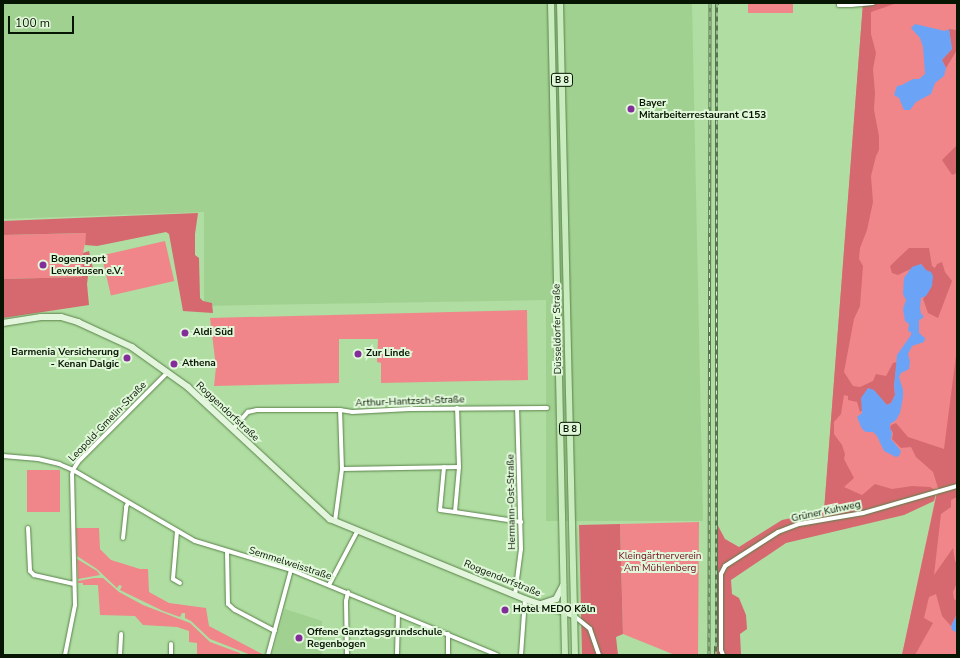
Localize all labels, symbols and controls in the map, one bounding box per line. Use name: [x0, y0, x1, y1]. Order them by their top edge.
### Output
scale bar: [10, 8, 76, 34]
text: 100 m: [15, 15, 50, 31]
road number: B 8: [550, 73, 574, 87]
place label: Bayer Mitarbeiterrestaurant C153: [639, 97, 766, 120]
marker: Bayer Mitarbeiterrestaurant C153: [626, 104, 636, 114]
place label: Bogensport Leverkusen e.V.: [51, 253, 123, 276]
marker: Bogensport Leverkusen e.V.: [38, 260, 48, 270]
street label: Düsseldorfer Straße: [551, 284, 565, 374]
place label: Aldi Süd: [193, 327, 233, 339]
marker: Aldi Süd: [180, 328, 190, 338]
place label: Barmenia Versicherung - Kenan Dalgic: [11, 346, 119, 370]
place label: Zur Linde: [366, 348, 410, 360]
marker: Zur Linde: [353, 349, 363, 359]
marker: Barmenia Versicherung - Kenan Dalgic: [122, 353, 132, 363]
place label: Athena: [182, 358, 216, 370]
marker: Athena: [169, 359, 179, 369]
street label: Leopold-Gmelin-Straße: [67, 379, 149, 465]
street label: Roggendorfstraße: [193, 380, 261, 444]
street label: Arthur-Hantzsch-Straße: [355, 394, 465, 410]
road number: B 8: [558, 422, 582, 436]
street label: Hermann-Ost-Straße: [505, 454, 519, 550]
street label: Grüner Kuhweg: [790, 499, 862, 525]
street label: Semmelweisstraße: [247, 545, 333, 583]
park label: Kleingärtnerverein Am Mühlenberg: [618, 550, 702, 574]
street label: Roggendorfstraße: [462, 558, 542, 600]
place label: Hotel MEDO Köln: [513, 604, 596, 616]
marker: Hotel MEDO Köln: [500, 605, 510, 615]
place label: Offene Ganztagsgrundschule Regenbogen: [307, 626, 442, 650]
marker: Offene Ganztagsgrundschule Regenbogen: [294, 633, 304, 643]

